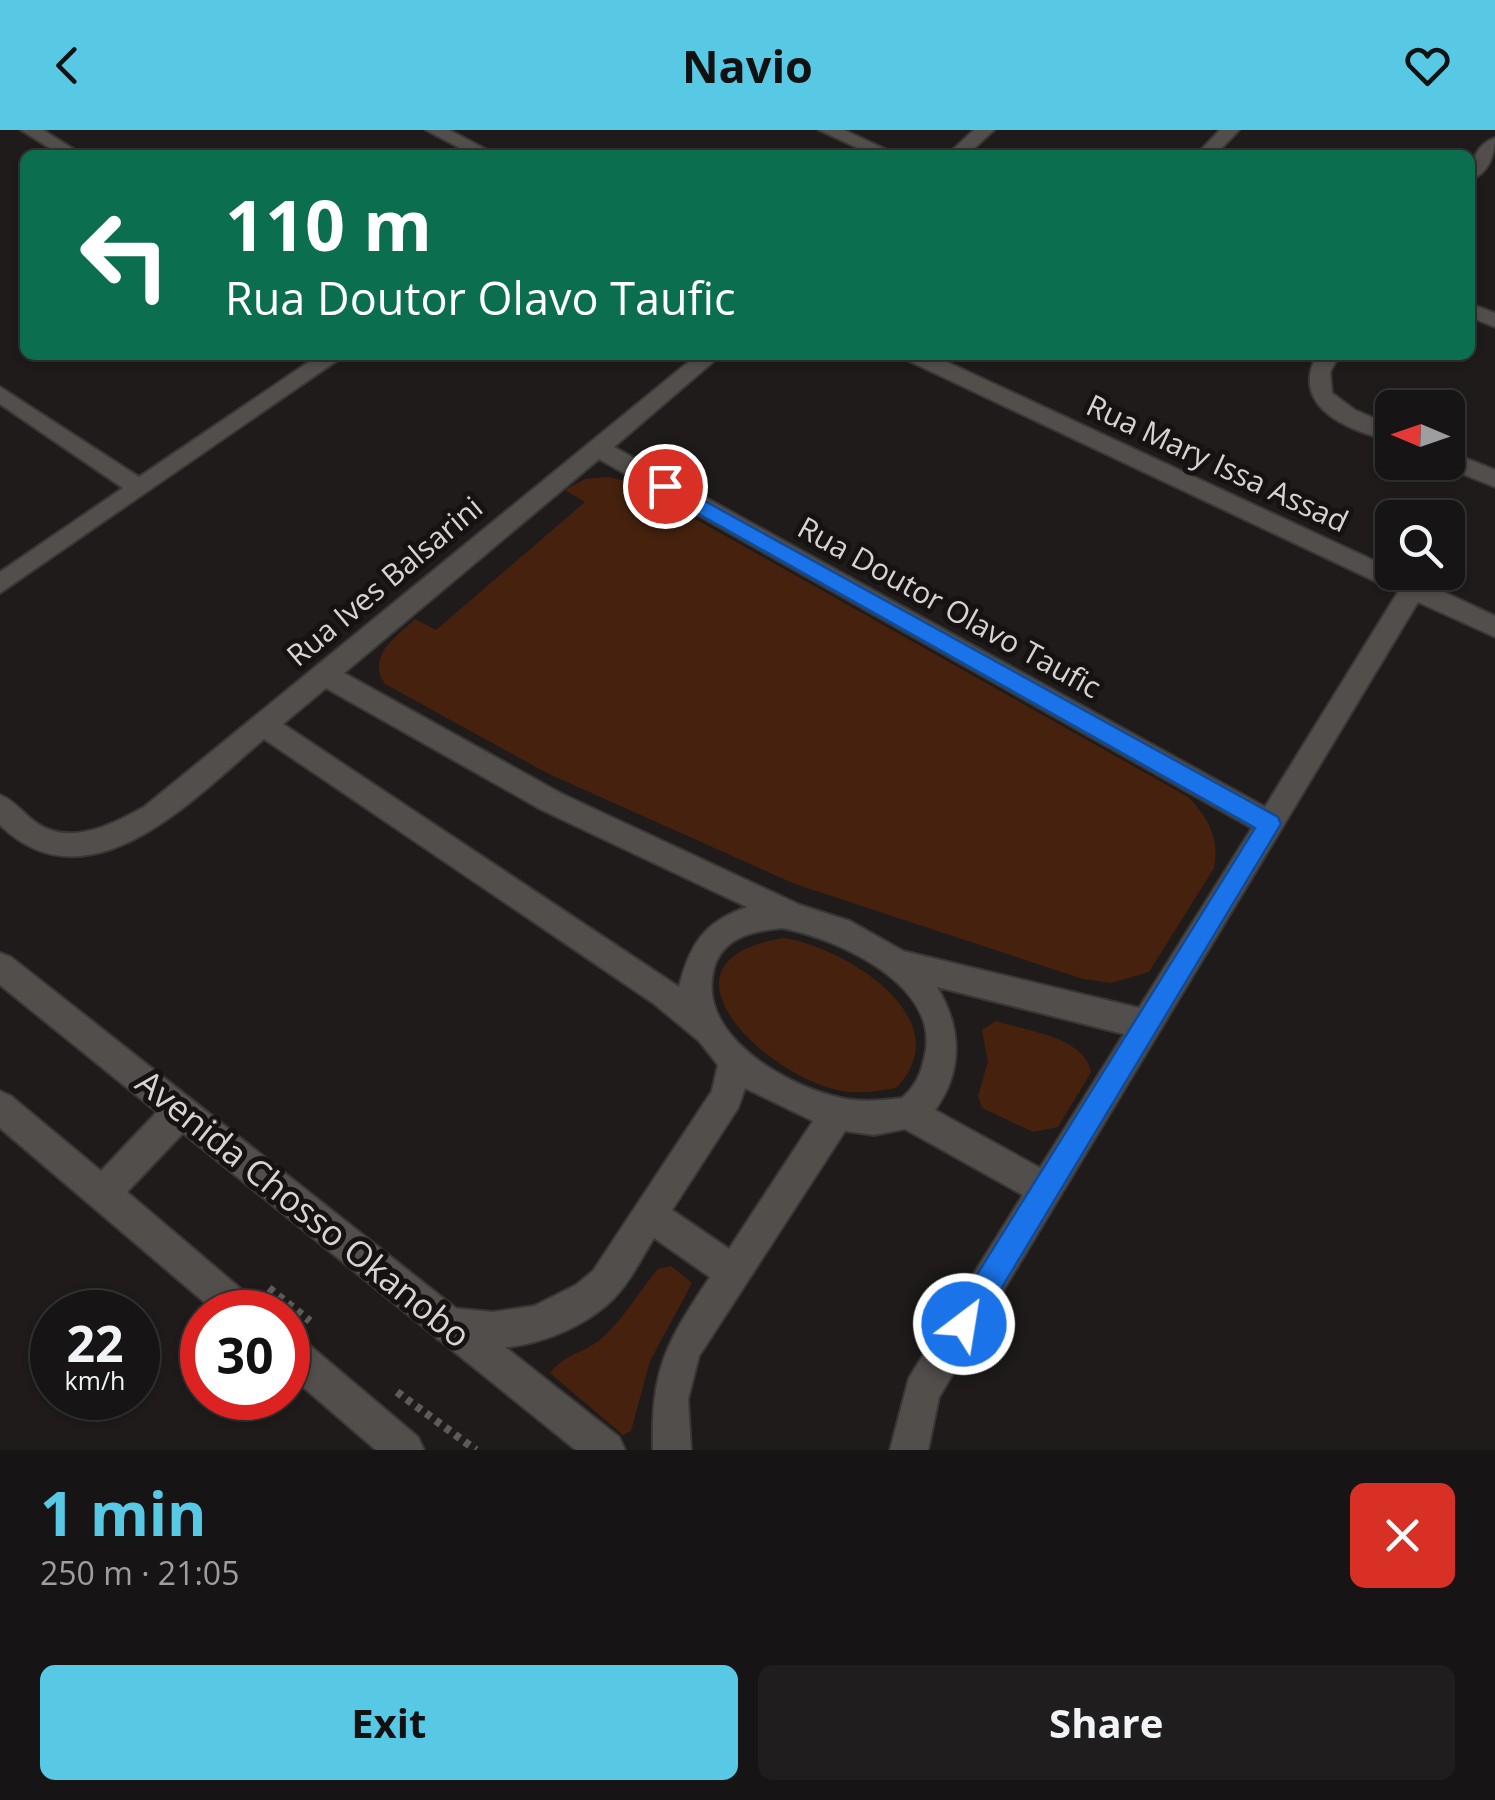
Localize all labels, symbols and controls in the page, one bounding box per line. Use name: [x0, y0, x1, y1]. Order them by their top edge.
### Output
text: Navio: [682, 35, 813, 96]
icon: back: [40, 38, 95, 93]
icon: heart: [1400, 38, 1455, 93]
text: 110 m: [225, 176, 432, 272]
icon: left: [60, 190, 190, 320]
text: Rua Doutor Olavo Taufic: [225, 267, 736, 328]
street label: Rua Mary Issa Assad: [1080, 384, 1355, 541]
north arrow: [1375, 390, 1465, 480]
map controls: [1375, 390, 1465, 590]
pin: [623, 444, 708, 529]
icon: arrive: [638, 459, 693, 514]
street label: Rua Ives Balsarini: [277, 487, 491, 675]
button: search: [1375, 500, 1465, 590]
street label: Rua Doutor Olavo Taufic: [791, 506, 1109, 707]
street label: Avenida Chosso Okanobo: [127, 1058, 481, 1358]
position arrow: [912, 1272, 1016, 1376]
speed limit sign: 30: [180, 1290, 310, 1420]
text: 22: [66, 1309, 124, 1377]
text: km/h: [65, 1363, 125, 1397]
text: 1 min: [40, 1472, 207, 1554]
button: close: [1350, 1483, 1455, 1588]
text: 250 m · 21:05: [40, 1551, 239, 1594]
button: Exit: [40, 1665, 738, 1780]
button: Share: [758, 1665, 1455, 1780]

